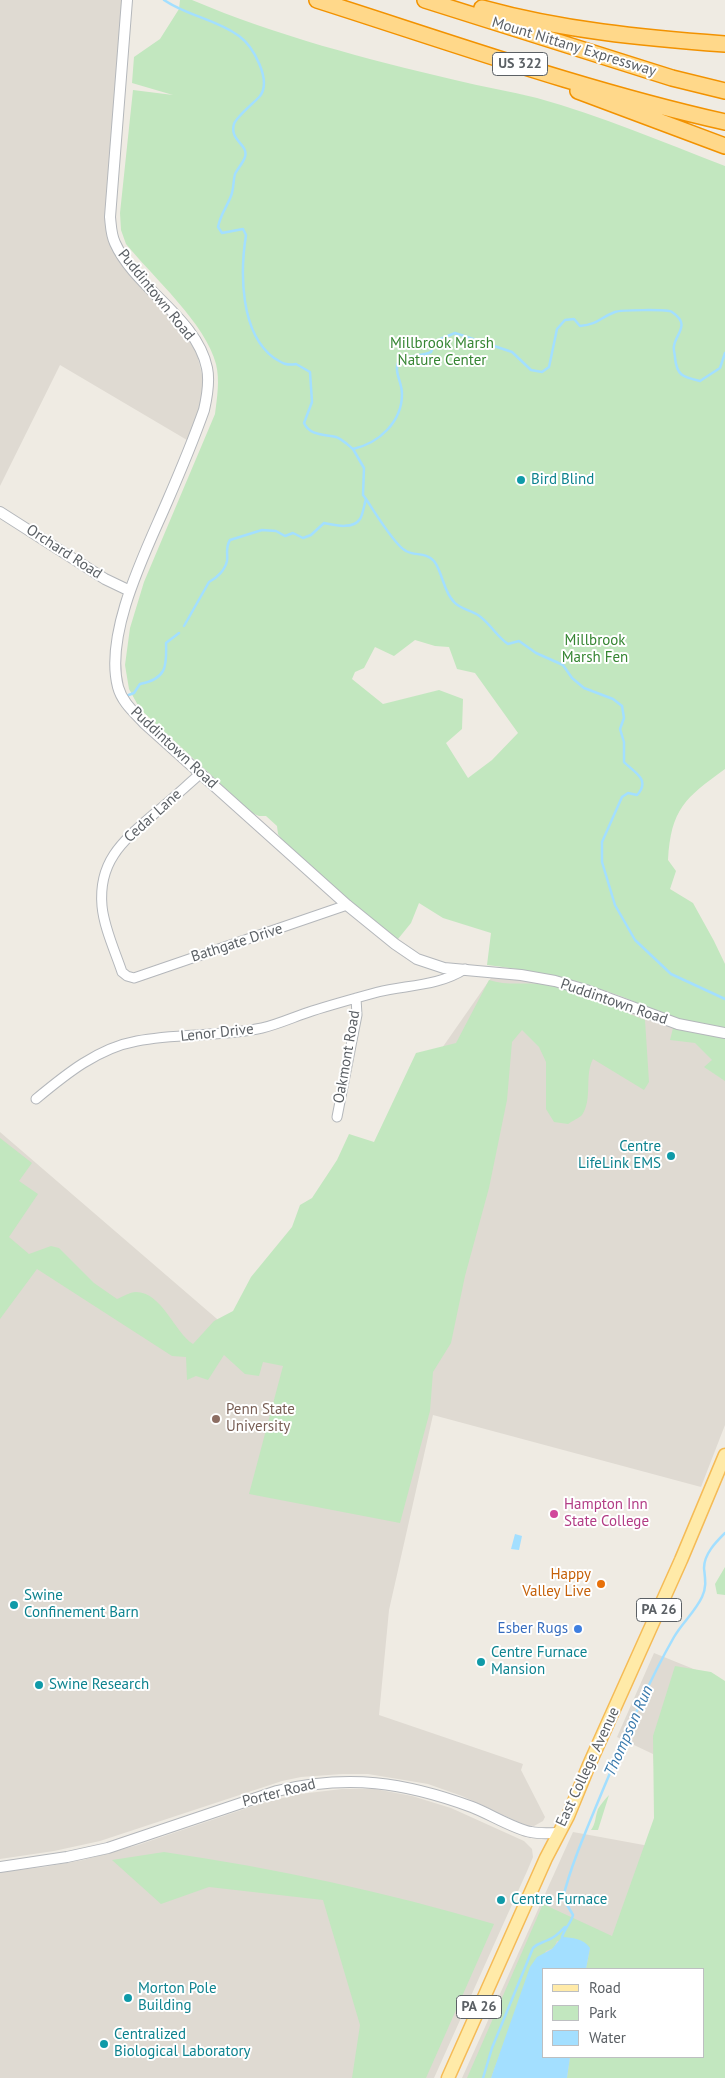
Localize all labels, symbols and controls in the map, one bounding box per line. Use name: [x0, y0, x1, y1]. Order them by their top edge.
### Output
street label: Mount Nittany Expressway: [490, 13, 658, 81]
road number: US 322: [492, 52, 548, 76]
street label: Puddintown Road: [114, 246, 198, 344]
park label: Millbrook Marsh Nature Center: [390, 335, 494, 370]
place label: Bird Blind: [531, 471, 594, 489]
marker: Bird Blind: [515, 474, 527, 486]
street label: Orchard Road: [23, 521, 105, 583]
park label: Millbrook Marsh Fen: [562, 632, 628, 667]
street label: Puddintown Road: [127, 703, 221, 793]
street label: Cedar Lane: [121, 786, 185, 846]
street label: Bathgate Drive: [189, 920, 285, 966]
street label: Puddintown Road: [558, 975, 670, 1029]
street label: Oakmont Road: [330, 1009, 364, 1105]
street label: Lenor Drive: [180, 1020, 254, 1046]
place label: Centre LifeLink EMS: [578, 1138, 661, 1173]
marker: Centre LifeLink EMS: [665, 1150, 677, 1162]
place label: Penn State University: [226, 1401, 295, 1436]
marker: Penn State University: [210, 1413, 222, 1425]
place label: Hampton Inn State College: [564, 1496, 649, 1531]
marker: Hampton Inn State College: [548, 1508, 560, 1520]
place label: Happy Valley Live: [522, 1566, 591, 1601]
marker: Happy Valley Live: [595, 1578, 607, 1590]
place label: Swine Confinement Barn: [24, 1587, 139, 1622]
road number: PA 26: [636, 1598, 682, 1622]
marker: Swine Confinement Barn: [8, 1599, 20, 1611]
place label: Esber Rugs: [498, 1620, 568, 1638]
marker: Esber Rugs: [572, 1623, 584, 1635]
place label: Centre Furnace Mansion: [491, 1644, 587, 1679]
marker: Centre Furnace Mansion: [475, 1656, 487, 1668]
place label: Swine Research: [49, 1676, 149, 1694]
marker: Swine Research: [33, 1679, 45, 1691]
water label: Thompson Run: [600, 1683, 658, 1779]
street label: East College Avenue: [552, 1704, 624, 1830]
street label: Porter Road: [241, 1775, 317, 1811]
place label: Centre Furnace: [511, 1891, 607, 1909]
marker: Centre Furnace: [495, 1894, 507, 1906]
legend: [542, 1968, 705, 2058]
text: Road: [589, 1978, 621, 1997]
place label: Morton Pole Building: [138, 1980, 217, 2015]
marker: Morton Pole Building: [122, 1992, 134, 2004]
road number: PA 26: [456, 1995, 502, 2018]
text: Park: [589, 2003, 617, 2022]
place label: Centralized Biological Laboratory: [114, 2026, 251, 2061]
text: Water: [589, 2028, 626, 2047]
marker: Centralized Biological Laboratory: [98, 2038, 110, 2050]

